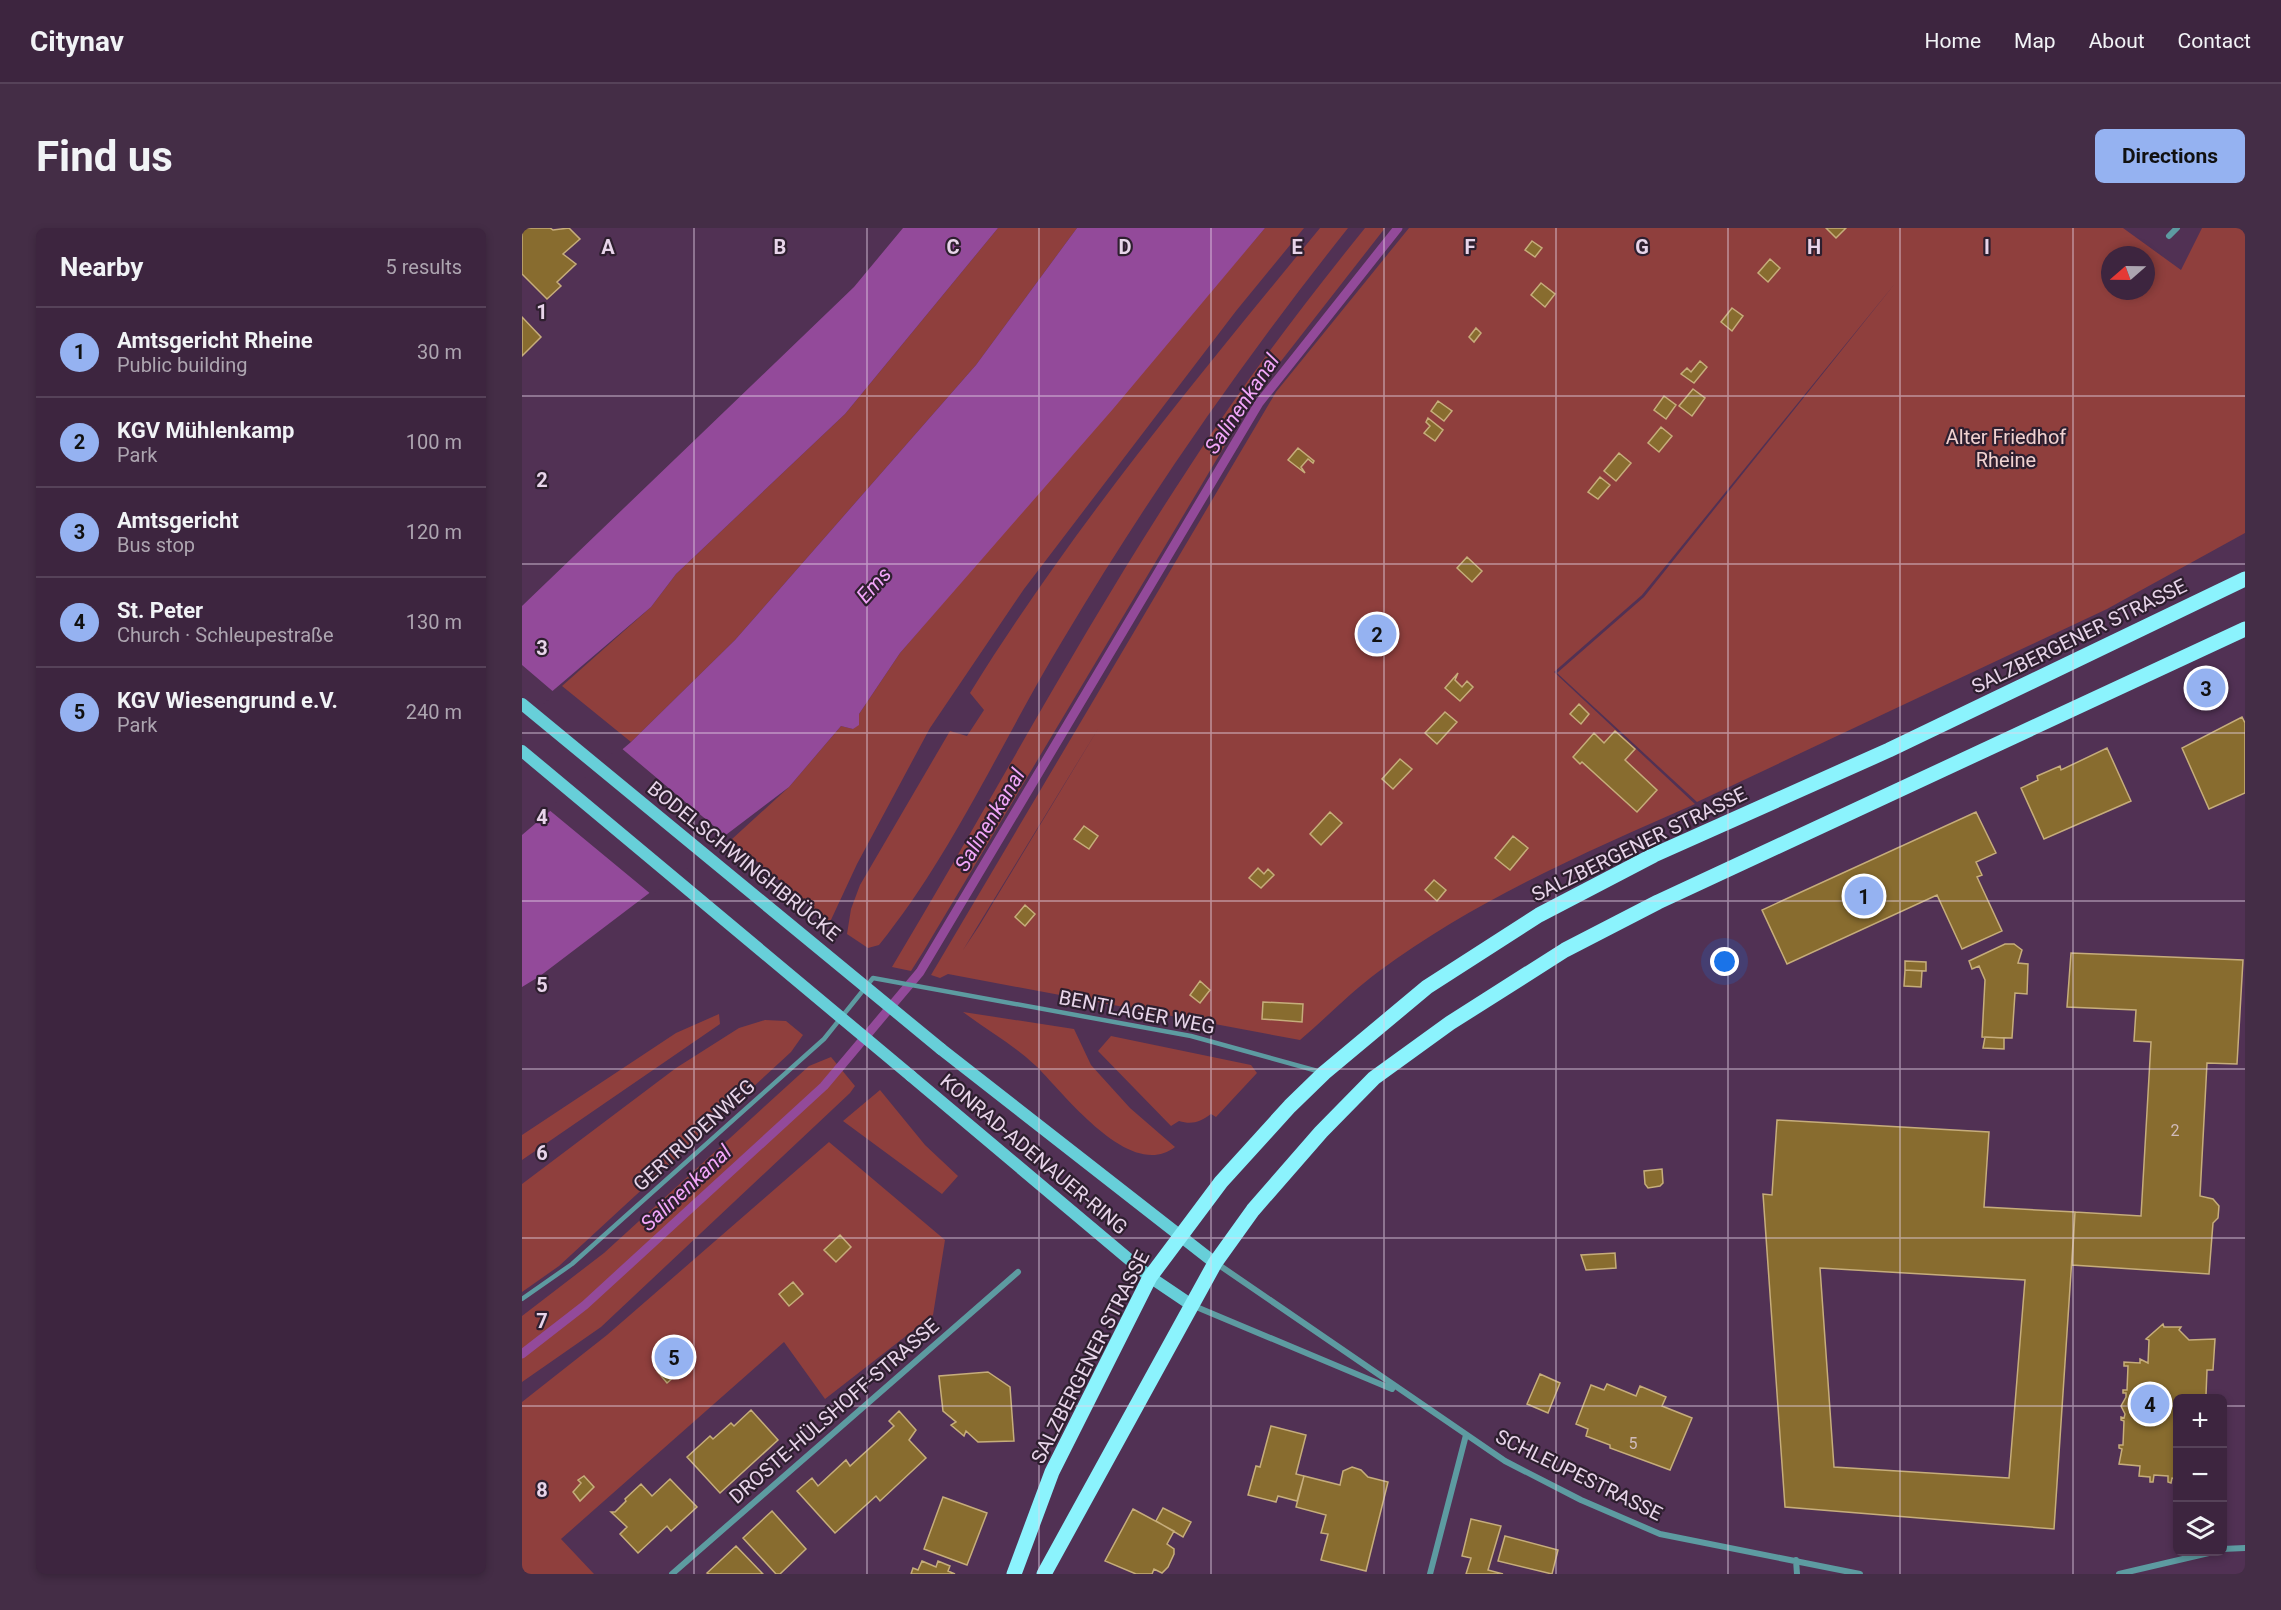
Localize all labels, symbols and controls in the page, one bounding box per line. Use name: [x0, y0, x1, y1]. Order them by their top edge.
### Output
text: Citynav: [30, 25, 124, 58]
text: Home: [1925, 29, 1981, 53]
text: Map: [2014, 29, 2056, 53]
text: About: [2089, 29, 2145, 53]
text: Contact: [2178, 29, 2251, 53]
button: Directions: [2095, 129, 2245, 183]
text: Find us: [36, 132, 173, 181]
text: A: [601, 235, 615, 259]
text: B: [774, 235, 786, 259]
text: C: [946, 235, 960, 259]
text: D: [1119, 235, 1132, 259]
text: E: [1291, 235, 1303, 259]
text: F: [1465, 235, 1476, 259]
text: G: [1635, 235, 1649, 259]
text: H: [1807, 235, 1821, 259]
text: I: [1984, 235, 1990, 259]
north arrow: [2101, 246, 2155, 300]
text: Nearby: [60, 252, 143, 282]
text: 5 results: [386, 255, 462, 279]
text: 1: [536, 300, 548, 324]
text: Amtsgericht Rheine: [117, 328, 313, 353]
text: 1: [74, 340, 85, 364]
text: 30 m: [417, 340, 462, 364]
water label: Salinenkanal: [1200, 349, 1285, 458]
text: Public building: [117, 353, 247, 377]
text: KGV Mühlenkamp: [117, 418, 294, 443]
park label: Alter Friedhof Rheine: [1946, 425, 2066, 472]
text: 2: [74, 430, 85, 454]
text: 100 m: [406, 430, 462, 454]
text: Park: [117, 443, 157, 467]
text: 2: [536, 468, 548, 492]
text: Amtsgericht: [117, 508, 239, 533]
text: 3: [74, 520, 85, 544]
text: 120 m: [406, 520, 462, 544]
text: Bus stop: [117, 533, 195, 557]
water label: Ems: [852, 562, 896, 608]
street label: SALZBERGENER STRASSE: [1968, 573, 2190, 699]
text: St. Peter: [117, 598, 203, 623]
text: 4: [74, 610, 85, 634]
text: 130 m: [406, 610, 462, 634]
pin: 2: [1358, 612, 1396, 656]
text: Church · Schleupestraße: [117, 623, 334, 647]
text: 3: [536, 636, 548, 660]
pin: 3: [2186, 666, 2226, 710]
text: KGV Wiesengrund e.V.: [117, 688, 338, 713]
text: 5: [74, 700, 85, 724]
text: 240 m: [406, 700, 462, 724]
text: Park: [117, 713, 157, 737]
water label: Salinenkanal: [950, 764, 1030, 876]
street label: BODELSCHWINGHBRÜCKE: [643, 776, 845, 946]
street label: SALZBERGENER STRASSE: [1528, 781, 1750, 907]
text: 4: [536, 805, 548, 829]
pin: 1: [1844, 874, 1884, 918]
your location: [1710, 947, 1739, 976]
text: 5: [536, 973, 548, 997]
street label: BENTLAGER WEG: [1057, 985, 1217, 1039]
street label: KONRAD-ADENAUER-RING: [936, 1069, 1132, 1239]
street label: GERTRUDENWEG: [628, 1074, 760, 1196]
house number: 2: [2171, 1121, 2180, 1140]
water label: Salinenkanal: [636, 1139, 737, 1236]
text: 6: [536, 1141, 548, 1165]
street label: SALZBERGENER STRASSE: [1026, 1246, 1154, 1468]
text: 7: [536, 1309, 548, 1333]
street label: DROSTE-HÜLSHOFF-STRASSE: [724, 1313, 944, 1509]
pin: 5: [654, 1334, 694, 1380]
pin: 4: [2130, 1382, 2170, 1426]
map controls: [2173, 1394, 2227, 1556]
button: +: [2173, 1394, 2227, 1448]
street label: SCHLEUPESTRASSE: [1492, 1424, 1666, 1526]
house number: 5: [1629, 1434, 1638, 1453]
button: −: [2173, 1448, 2227, 1502]
text: 8: [536, 1478, 548, 1502]
button: layers: [2173, 1502, 2227, 1556]

